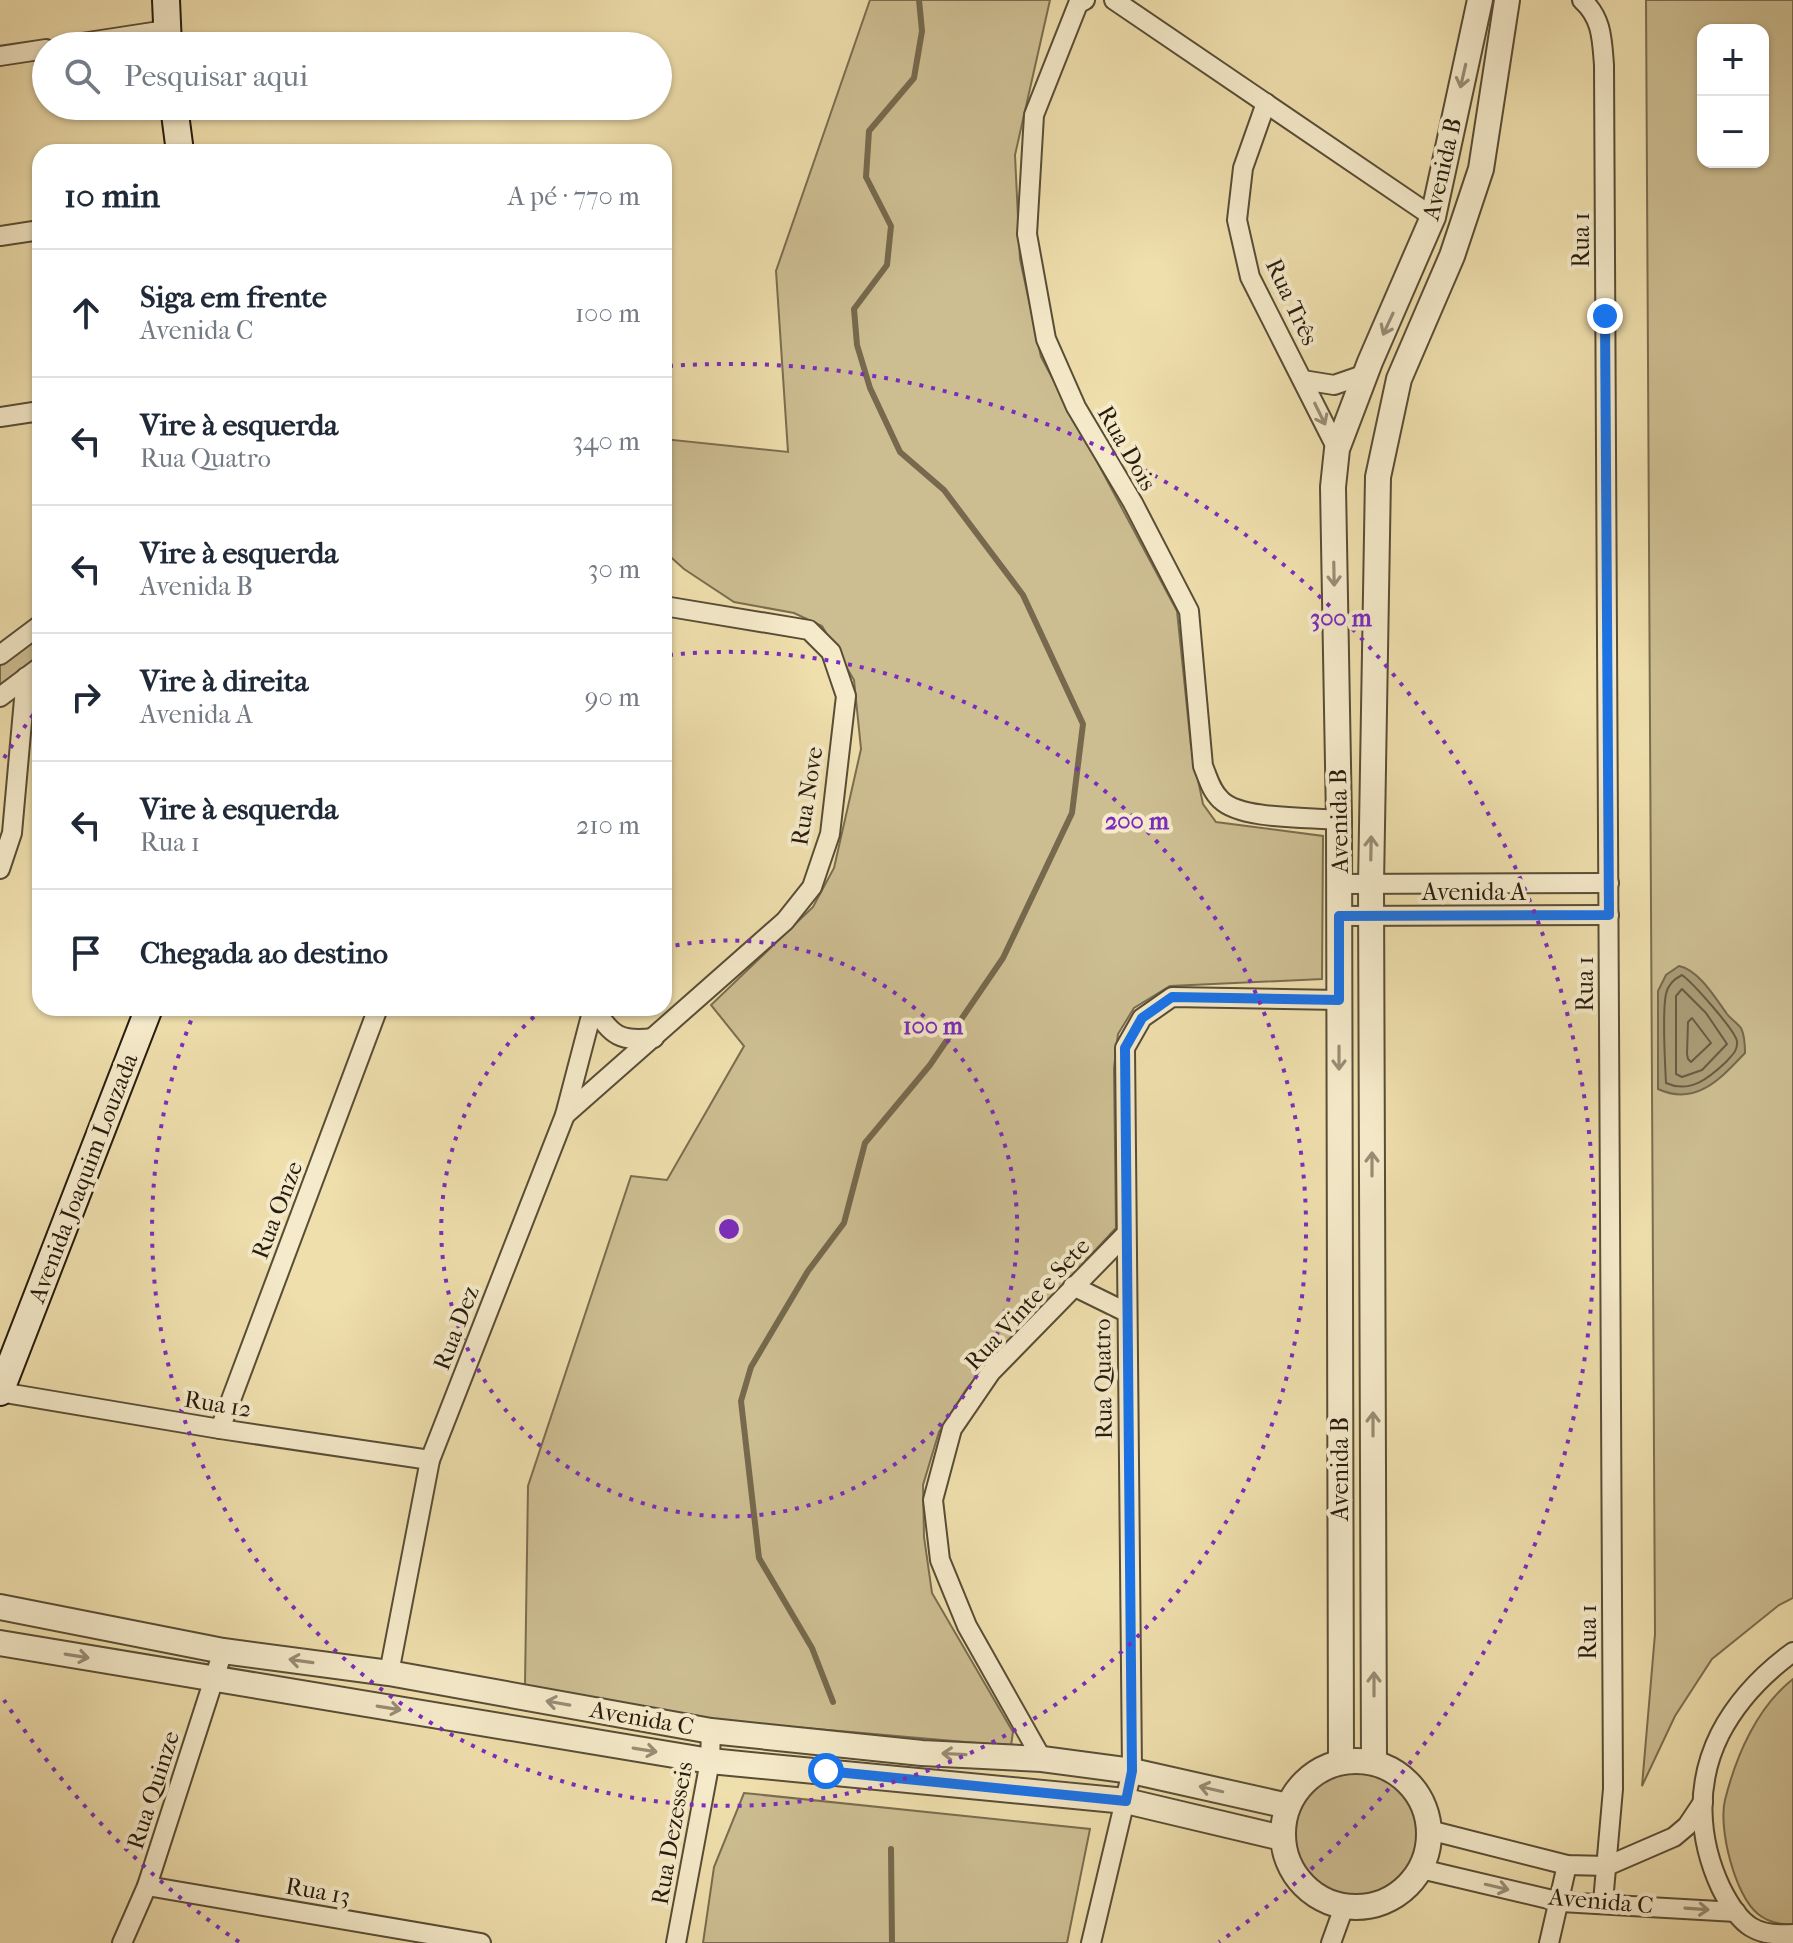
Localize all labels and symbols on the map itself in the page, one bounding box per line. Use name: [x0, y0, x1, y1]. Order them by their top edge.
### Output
one-way arrow: [1455, 63, 1470, 88]
street label: Avenida B: [1416, 115, 1467, 224]
street label: Rua 1: [1567, 212, 1595, 268]
street label: Rua Três: [1260, 254, 1324, 350]
route end: [1587, 298, 1623, 334]
one-way arrow: [1380, 311, 1395, 335]
street label: Rua Dois: [1092, 401, 1162, 495]
one-way arrow: [1313, 402, 1328, 426]
one-way arrow: [1327, 560, 1342, 587]
text: 300 m: [1310, 604, 1373, 632]
street label: Rua Nove: [785, 744, 829, 847]
street label: Avenida B: [1324, 769, 1354, 874]
text: 200 m: [1105, 807, 1170, 835]
one-way arrow: [1363, 835, 1379, 862]
street label: Avenida A: [1421, 878, 1527, 906]
street label: Rua 1: [1571, 956, 1599, 1012]
text: 100 m: [903, 1012, 964, 1040]
one-way arrow: [1331, 1044, 1347, 1071]
street label: Avenida Joaquim Louzada: [22, 1049, 144, 1307]
one-way arrow: [1364, 1151, 1380, 1178]
street label: Rua Onze: [246, 1157, 308, 1263]
centre of rings: [715, 1215, 743, 1243]
street label: Rua Vinte e Sete: [959, 1232, 1095, 1376]
street label: Rua Dez: [427, 1282, 485, 1374]
street label: Rua Quatro: [1088, 1318, 1118, 1440]
street label: Rua 12: [182, 1385, 254, 1423]
one-way arrow: [1365, 1411, 1381, 1438]
street label: Avenida B: [1326, 1417, 1354, 1522]
street label: Rua 1: [1574, 1604, 1602, 1660]
one-way arrow: [64, 1649, 89, 1664]
one-way arrow: [289, 1653, 315, 1668]
one-way arrow: [1366, 1671, 1382, 1698]
one-way arrow: [546, 1695, 571, 1710]
street label: Avenida C: [587, 1695, 696, 1741]
one-way arrow: [376, 1701, 401, 1716]
street label: Rua Quinze: [121, 1727, 185, 1853]
one-way arrow: [632, 1744, 657, 1759]
one-way arrow: [941, 1747, 968, 1762]
route start: [808, 1753, 844, 1789]
street label: Rua Dezesseis: [646, 1759, 698, 1907]
one-way arrow: [1199, 1781, 1225, 1796]
street label: Rua 13: [283, 1872, 353, 1910]
one-way arrow: [1483, 1880, 1509, 1895]
street label: Avenida C: [1547, 1882, 1654, 1920]
one-way arrow: [1683, 1902, 1710, 1917]

